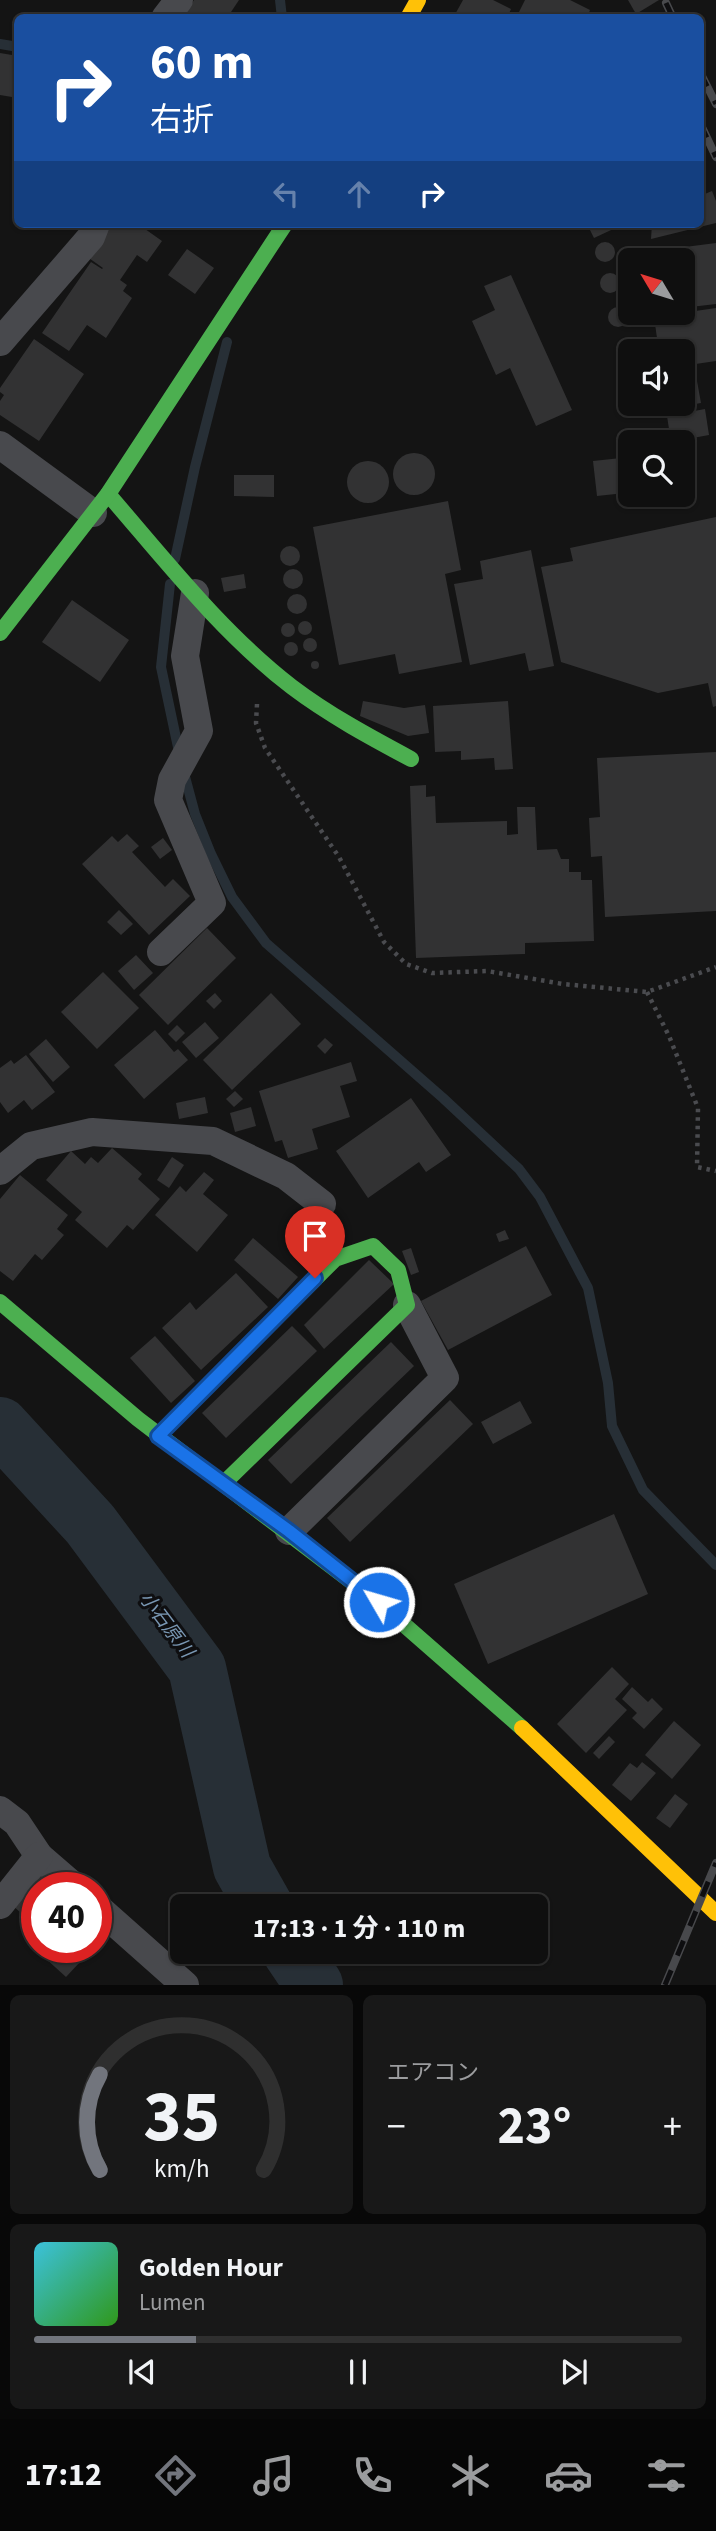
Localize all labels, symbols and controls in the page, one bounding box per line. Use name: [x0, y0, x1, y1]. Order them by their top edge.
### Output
text: 60 m: [150, 28, 254, 98]
icon: right: [35, 42, 126, 133]
text: 右折: [150, 97, 214, 143]
icon: left: [267, 175, 305, 213]
icon: ahead: [340, 175, 378, 213]
icon: right: [413, 175, 451, 213]
north arrow: [618, 248, 695, 326]
map controls: [618, 248, 695, 507]
button: sound: [618, 339, 695, 416]
button: search: [618, 430, 695, 507]
pin: [285, 1206, 345, 1278]
icon: arrive: [296, 1217, 334, 1255]
position arrow: [342, 1565, 416, 1639]
water label: 小石原川: [132, 1587, 201, 1665]
speed limit sign: 40: [21, 1872, 112, 1963]
text: 17:13 · 1 分 · 110 m: [253, 1910, 465, 1947]
text: エアコン: [387, 2056, 479, 2089]
text: 35: [143, 2066, 220, 2170]
text: 23°: [498, 2090, 571, 2164]
text: −: [387, 2100, 406, 2154]
text: +: [663, 2100, 682, 2154]
text: km/h: [154, 2151, 209, 2187]
text: Golden Hour: [139, 2249, 283, 2286]
text: Lumen: [139, 2286, 206, 2319]
icon: previous: [123, 2353, 161, 2391]
icon: pause: [339, 2353, 377, 2391]
icon: next: [555, 2353, 593, 2391]
icon: directions: [151, 2451, 200, 2500]
icon: music: [249, 2451, 298, 2500]
icon: phone: [348, 2451, 397, 2500]
icon: climate: [446, 2451, 495, 2500]
icon: car: [544, 2451, 593, 2500]
icon: filters: [642, 2451, 691, 2500]
text: 17:12: [25, 2452, 102, 2498]

